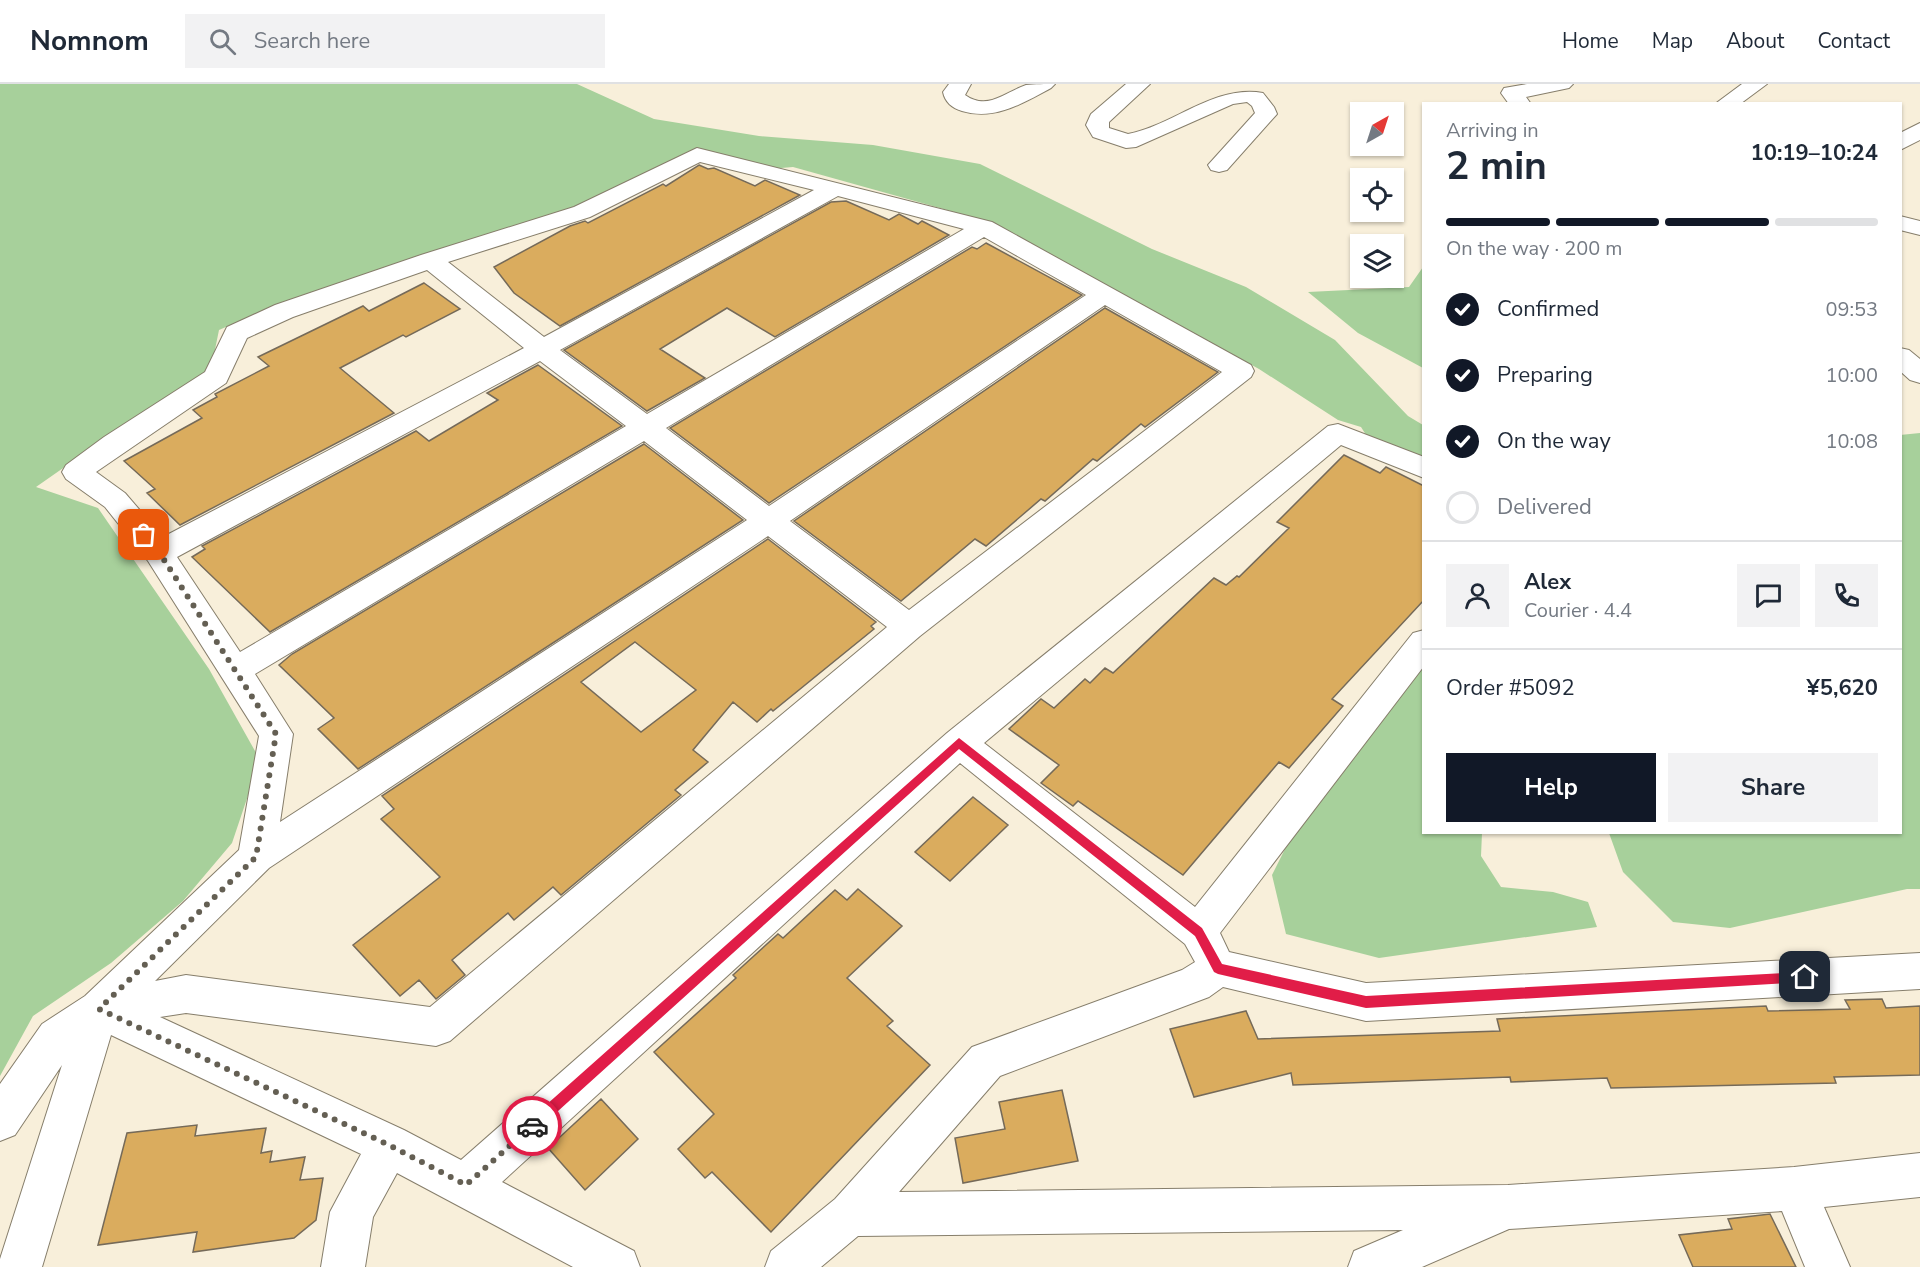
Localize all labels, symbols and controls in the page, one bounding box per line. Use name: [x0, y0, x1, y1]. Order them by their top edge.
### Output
search box: [185, 14, 605, 68]
text: Nomnom: [30, 22, 149, 60]
icon: search: [206, 25, 239, 58]
text: Search here: [254, 26, 370, 56]
text: Home: [1562, 27, 1619, 55]
text: Map: [1652, 27, 1693, 55]
text: About: [1726, 27, 1784, 55]
text: Contact: [1817, 27, 1890, 55]
north arrow: [1350, 102, 1404, 156]
map controls: [1350, 102, 1404, 288]
text: Arriving in: [1446, 117, 1539, 144]
text: 10:19–10:24: [1750, 138, 1878, 168]
text: 2 min: [1446, 140, 1547, 193]
button: locate: [1350, 168, 1404, 222]
button: layers: [1350, 234, 1404, 288]
text: On the way · 200 m: [1446, 235, 1622, 262]
icon: check: [1446, 293, 1479, 326]
text: Confirmed: [1497, 294, 1599, 324]
text: 09:53: [1825, 296, 1878, 323]
icon: check: [1446, 359, 1479, 392]
text: Preparing: [1497, 360, 1593, 390]
text: 10:00: [1825, 362, 1878, 389]
icon: check: [1446, 425, 1479, 458]
text: On the way: [1497, 426, 1611, 456]
text: 10:08: [1825, 428, 1878, 455]
text: Delivered: [1497, 492, 1592, 522]
pin: [118, 509, 169, 560]
icon: bag: [127, 518, 160, 551]
button: person: [1446, 564, 1509, 627]
button: chat: [1737, 564, 1800, 627]
button: phone: [1815, 564, 1878, 627]
text: Alex: [1524, 567, 1571, 597]
text: Courier · 4.4: [1524, 597, 1632, 624]
text: Order #5092: [1446, 673, 1575, 703]
text: ¥5,620: [1807, 673, 1878, 703]
button: Help: [1446, 753, 1656, 822]
button: Share: [1668, 753, 1878, 822]
pin: [1779, 951, 1830, 1002]
icon: home: [1788, 960, 1821, 993]
courier: [502, 1096, 562, 1156]
icon: car: [516, 1110, 549, 1143]

